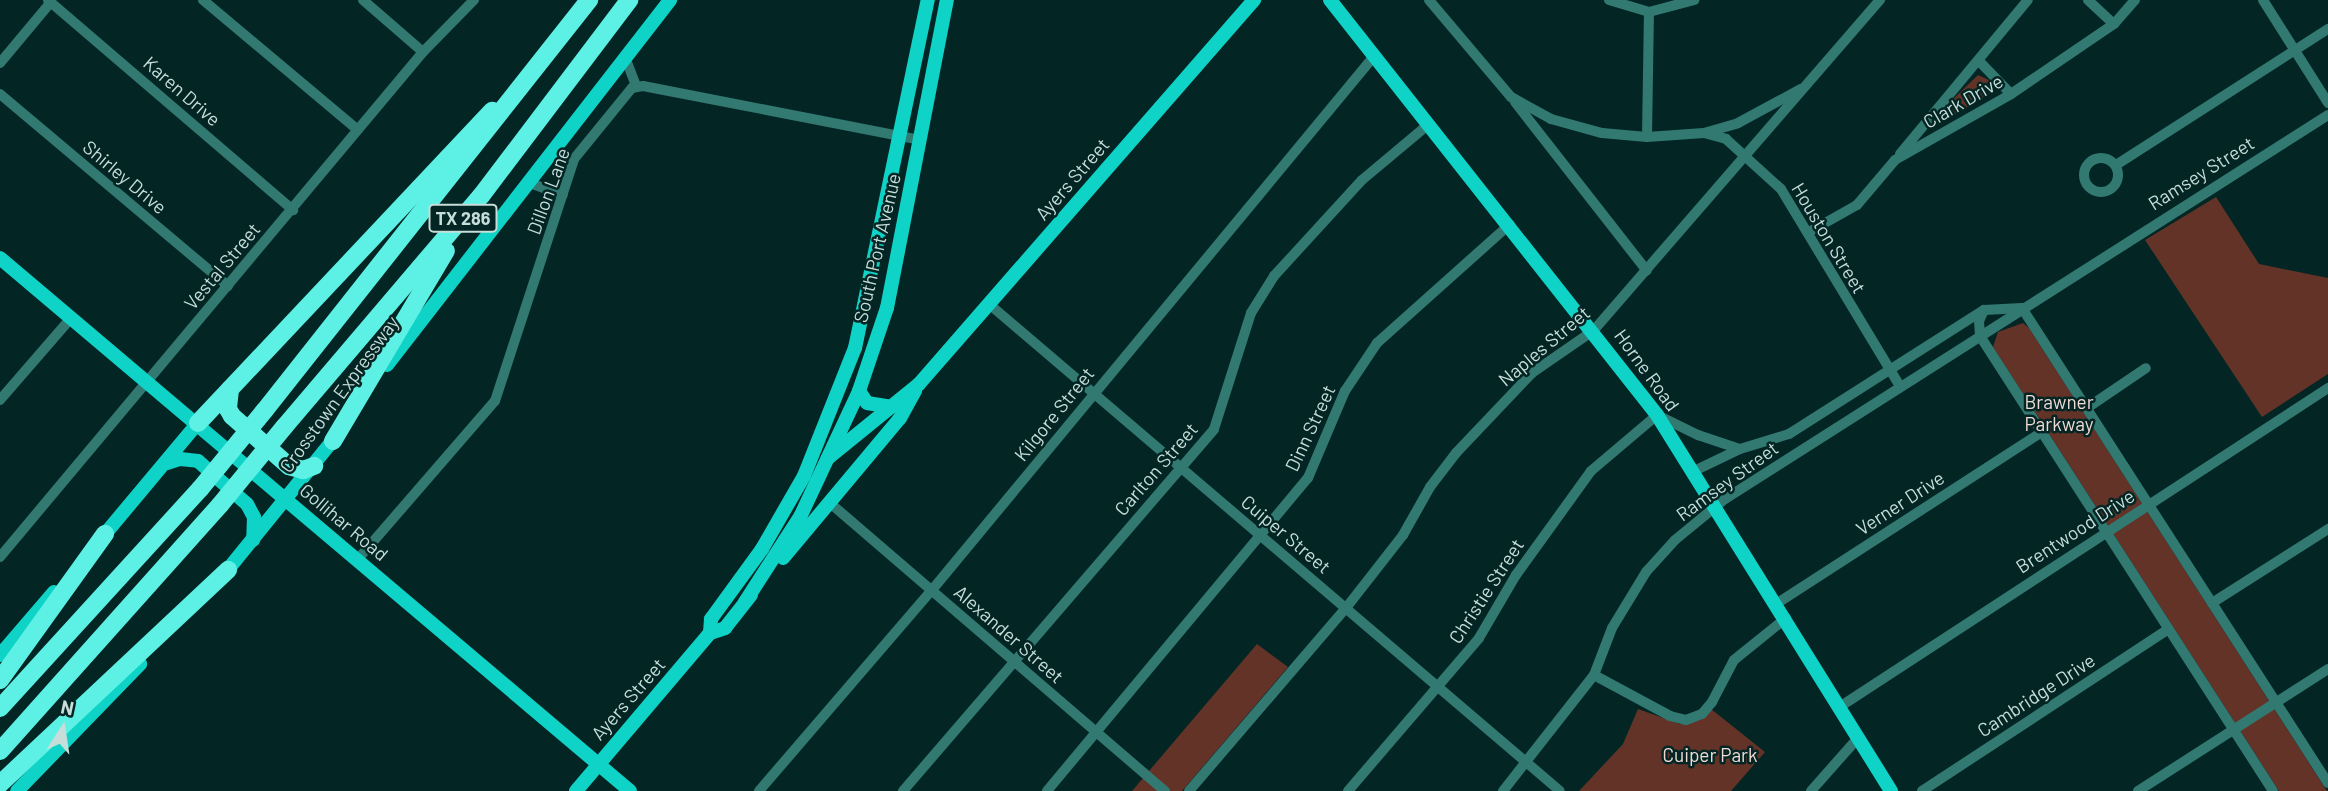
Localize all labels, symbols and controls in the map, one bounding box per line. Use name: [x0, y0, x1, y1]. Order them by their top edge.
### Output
street label: Karen Drive: [139, 51, 225, 131]
street label: Clark Drive: [1919, 69, 2007, 133]
street label: Ramsey Street: [2144, 131, 2258, 215]
street label: Ayers Street: [1030, 133, 1114, 225]
street label: Shirley Drive: [79, 135, 171, 219]
street label: Dillon Lane: [522, 145, 574, 237]
street label: South Port Avenue: [849, 171, 905, 325]
street label: Houston Street: [1787, 179, 1871, 297]
road number: TX 286: [428, 204, 498, 232]
street label: Vestal Street: [179, 218, 265, 314]
street label: Naples Street: [1494, 301, 1594, 391]
street label: Crosstown Expressway: [274, 311, 404, 477]
street label: Horne Road: [1610, 325, 1684, 415]
street label: Kilgore Street: [1009, 363, 1099, 465]
street label: Dinn Street: [1280, 381, 1340, 475]
park label: Brawner Parkway: [2024, 391, 2094, 435]
street label: Carlton Street: [1110, 418, 1202, 520]
street label: Ramsey Street: [1672, 436, 1782, 526]
street label: Verner Drive: [1852, 466, 1948, 540]
street label: Gollihar Road: [295, 478, 393, 566]
street label: Brentwood Drive: [2012, 484, 2138, 578]
street label: Cuiper Street: [1237, 490, 1335, 578]
street label: Christie Street: [1444, 534, 1528, 648]
street label: Alexander Street: [950, 580, 1068, 688]
street label: Cambridge Drive: [1973, 648, 2099, 742]
street label: Ayers Street: [586, 653, 670, 745]
north arrow: [28, 693, 98, 763]
text: N: [59, 694, 76, 720]
park label: Cuiper Park: [1662, 744, 1758, 766]

